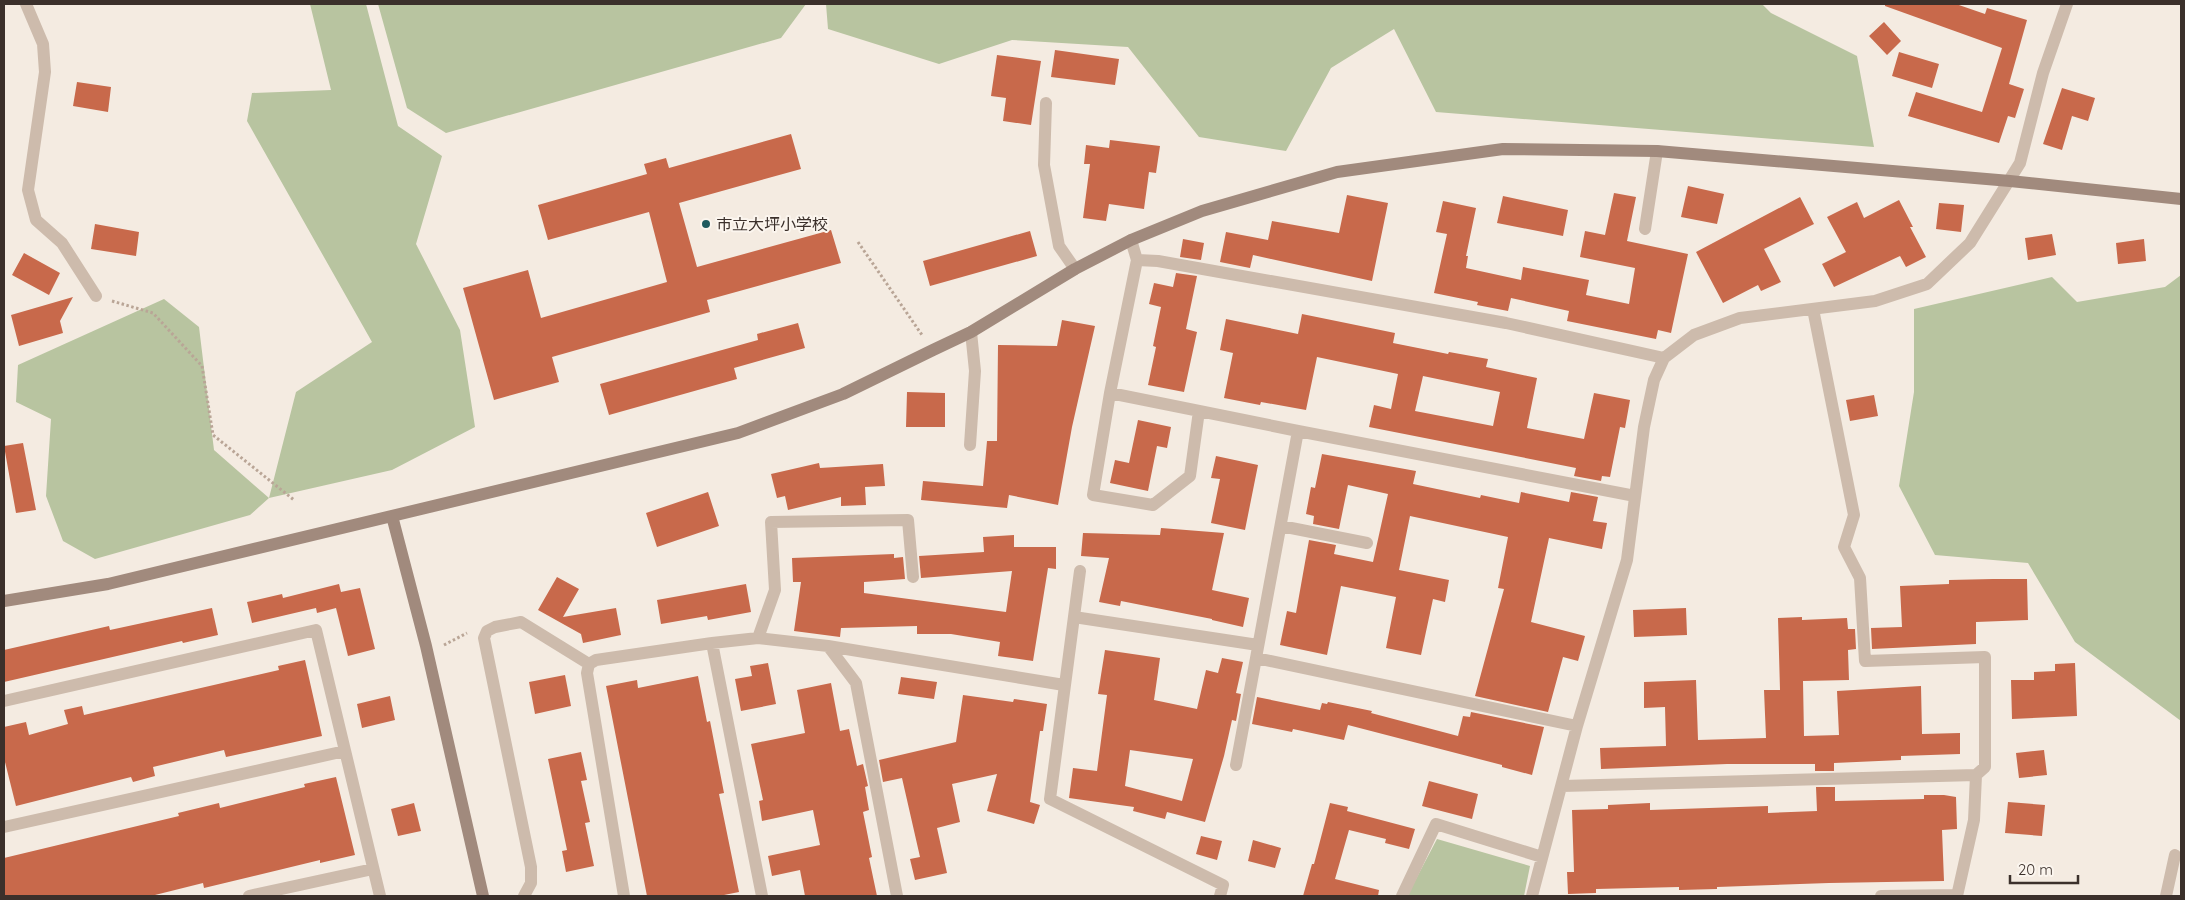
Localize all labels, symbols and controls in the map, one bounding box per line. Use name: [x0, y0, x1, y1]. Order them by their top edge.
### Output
place label: 市立大坪小学校: [716, 214, 828, 234]
marker: 市立大坪小学校: [700, 218, 712, 230]
scale bar: [2010, 852, 2078, 884]
text: 20 m: [2018, 860, 2053, 879]

